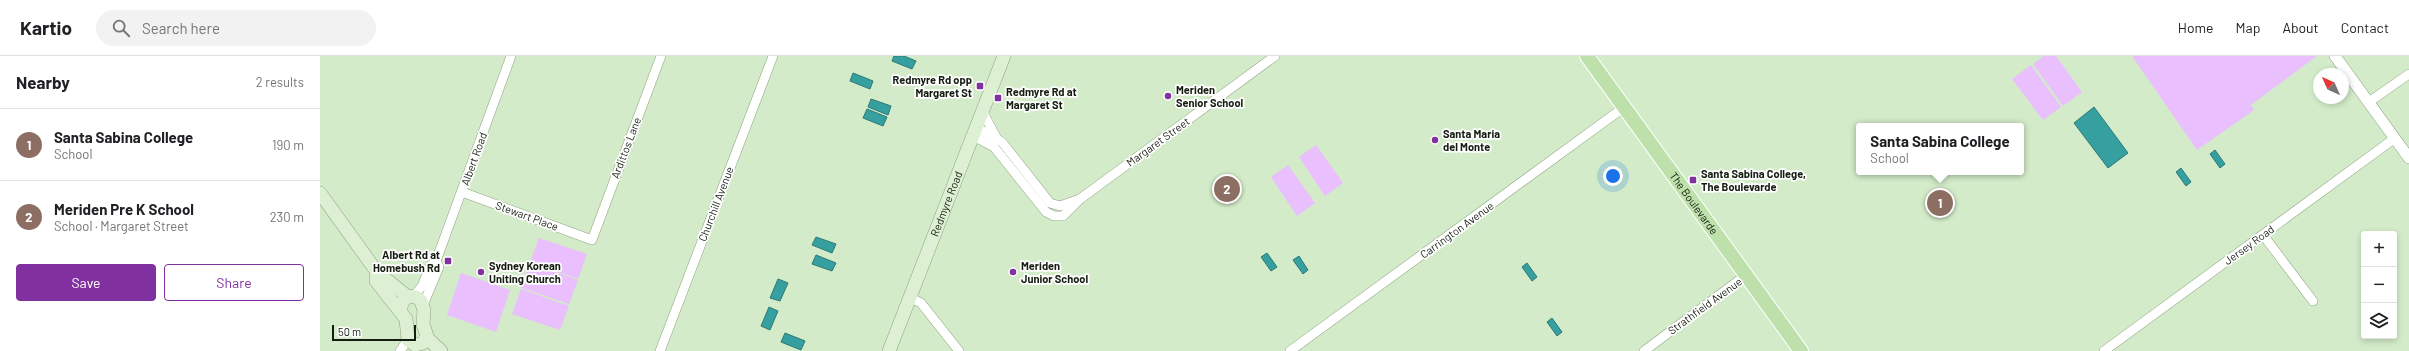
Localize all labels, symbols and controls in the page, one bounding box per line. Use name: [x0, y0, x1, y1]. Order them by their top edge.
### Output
search box: [96, 10, 376, 46]
text: Kartio: [20, 16, 72, 39]
icon: search: [110, 17, 132, 39]
text: Search here: [142, 19, 220, 37]
text: Home: [2178, 19, 2214, 36]
text: Map: [2236, 19, 2260, 36]
text: About: [2282, 19, 2319, 36]
text: Contact: [2341, 19, 2389, 36]
north arrow: [2313, 68, 2349, 104]
text: Nearby: [16, 72, 70, 92]
place label: Redmyre Rd opp Margaret St: [893, 73, 972, 99]
text: 2 results: [256, 74, 304, 90]
marker: Redmyre Rd opp Margaret St: [975, 81, 985, 91]
place label: Meriden Senior School: [1176, 83, 1244, 109]
place label: Redmyre Rd at Margaret St: [1006, 85, 1077, 111]
marker: Meriden Senior School: [1163, 91, 1173, 101]
marker: Redmyre Rd at Margaret St: [993, 93, 1003, 103]
street label: Margaret Street: [1124, 114, 1192, 169]
street label: Ardittos Lane: [608, 115, 643, 180]
popup: [1856, 123, 2024, 175]
place label: Santa Maria del Monte: [1443, 127, 1500, 153]
text: Santa Sabina College: [54, 128, 193, 146]
street label: Albert Road: [458, 130, 489, 187]
text: Santa Sabina College: [1870, 132, 2010, 150]
marker: Santa Maria del Monte: [1430, 135, 1440, 145]
text: 1: [27, 137, 31, 153]
text: 190 m: [272, 137, 304, 153]
text: School: [54, 146, 92, 162]
text: School: [1870, 150, 1909, 166]
street label: Churchill Avenue: [695, 164, 736, 243]
your location: [1603, 166, 1623, 186]
place label: Santa Sabina College, The Boulevarde: [1701, 167, 1806, 193]
street label: Redmyre Road: [927, 169, 965, 238]
street label: The Boulevarde: [1667, 169, 1721, 237]
pin: 2: [1214, 174, 1240, 204]
marker: Santa Sabina College, The Boulevarde: [1688, 175, 1698, 185]
pin: 1: [1927, 188, 1953, 218]
street label: Stewart Place: [494, 198, 561, 233]
street label: Carrington Avenue: [1417, 198, 1496, 261]
text: Meriden Pre K School: [54, 200, 194, 218]
text: 2: [25, 209, 33, 225]
text: 230 m: [270, 209, 304, 225]
text: School · Margaret Street: [54, 218, 189, 234]
street label: Jersey Road: [2221, 222, 2276, 267]
map controls: [2361, 231, 2397, 339]
button: +: [2361, 231, 2397, 267]
place label: Albert Rd at Homebush Rd: [373, 248, 440, 274]
marker: Albert Rd at Homebush Rd: [443, 256, 453, 266]
place label: Sydney Korean Uniting Church: [489, 259, 561, 285]
place label: Meriden Junior School: [1021, 259, 1088, 285]
button: Save: [16, 264, 156, 301]
button: Share: [164, 264, 304, 301]
marker: Sydney Korean Uniting Church: [476, 267, 486, 277]
marker: Meriden Junior School: [1008, 267, 1018, 277]
button: −: [2361, 267, 2397, 303]
street label: Strathfield Avenue: [1665, 274, 1744, 337]
button: layers: [2361, 303, 2397, 339]
scale bar: [332, 323, 416, 342]
text: 50 m: [338, 325, 361, 338]

